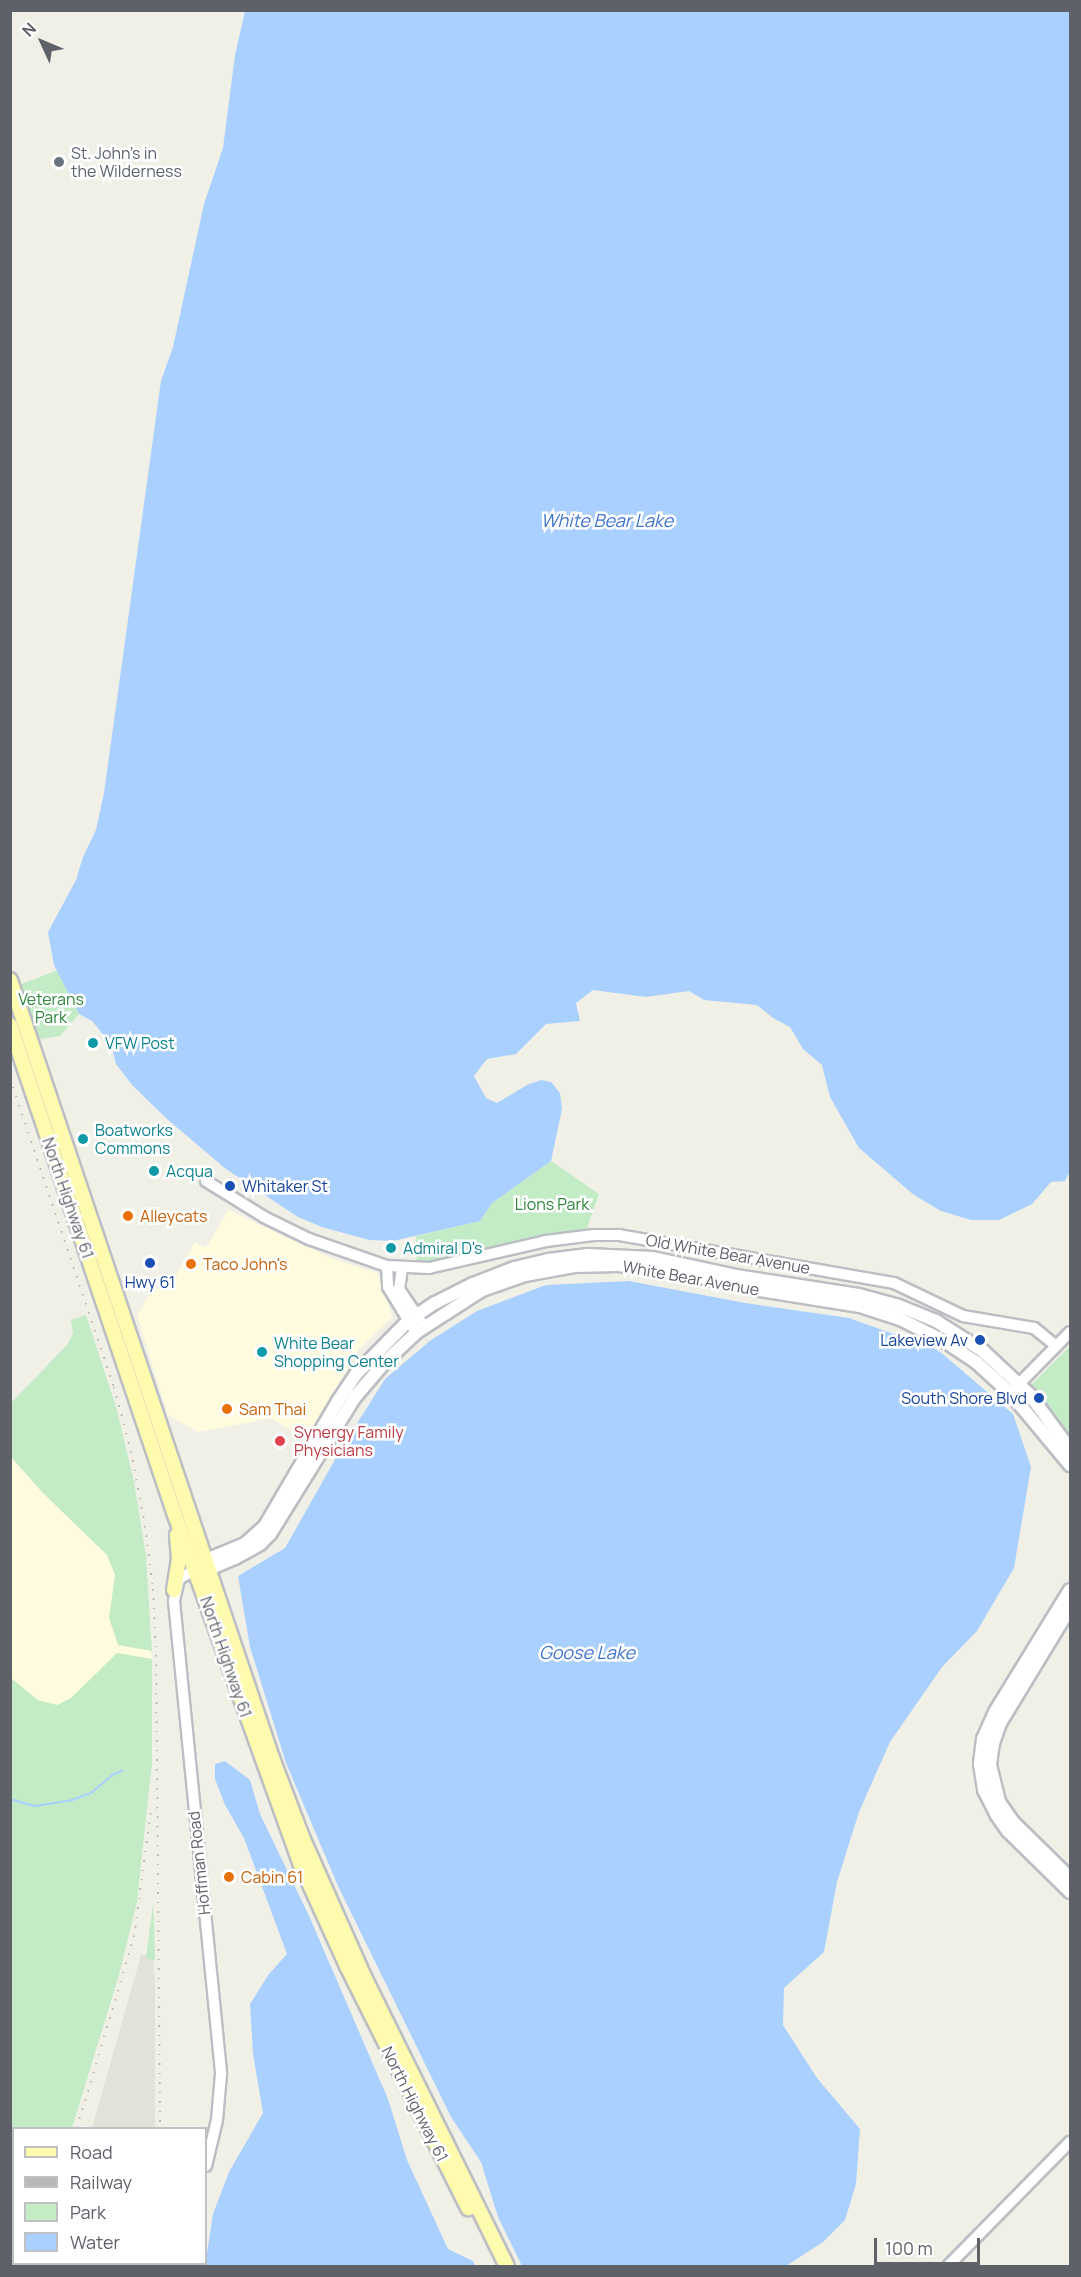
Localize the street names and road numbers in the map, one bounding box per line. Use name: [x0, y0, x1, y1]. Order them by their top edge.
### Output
street label: North Highway 61: [38, 1135, 98, 1261]
street label: Old White Bear Avenue: [644, 1230, 812, 1278]
street label: White Bear Avenue: [621, 1257, 761, 1299]
street label: North Highway 61: [196, 1594, 256, 1720]
street label: Hoffman Road: [184, 1810, 214, 1916]
street label: North Highway 61: [378, 2043, 452, 2165]

